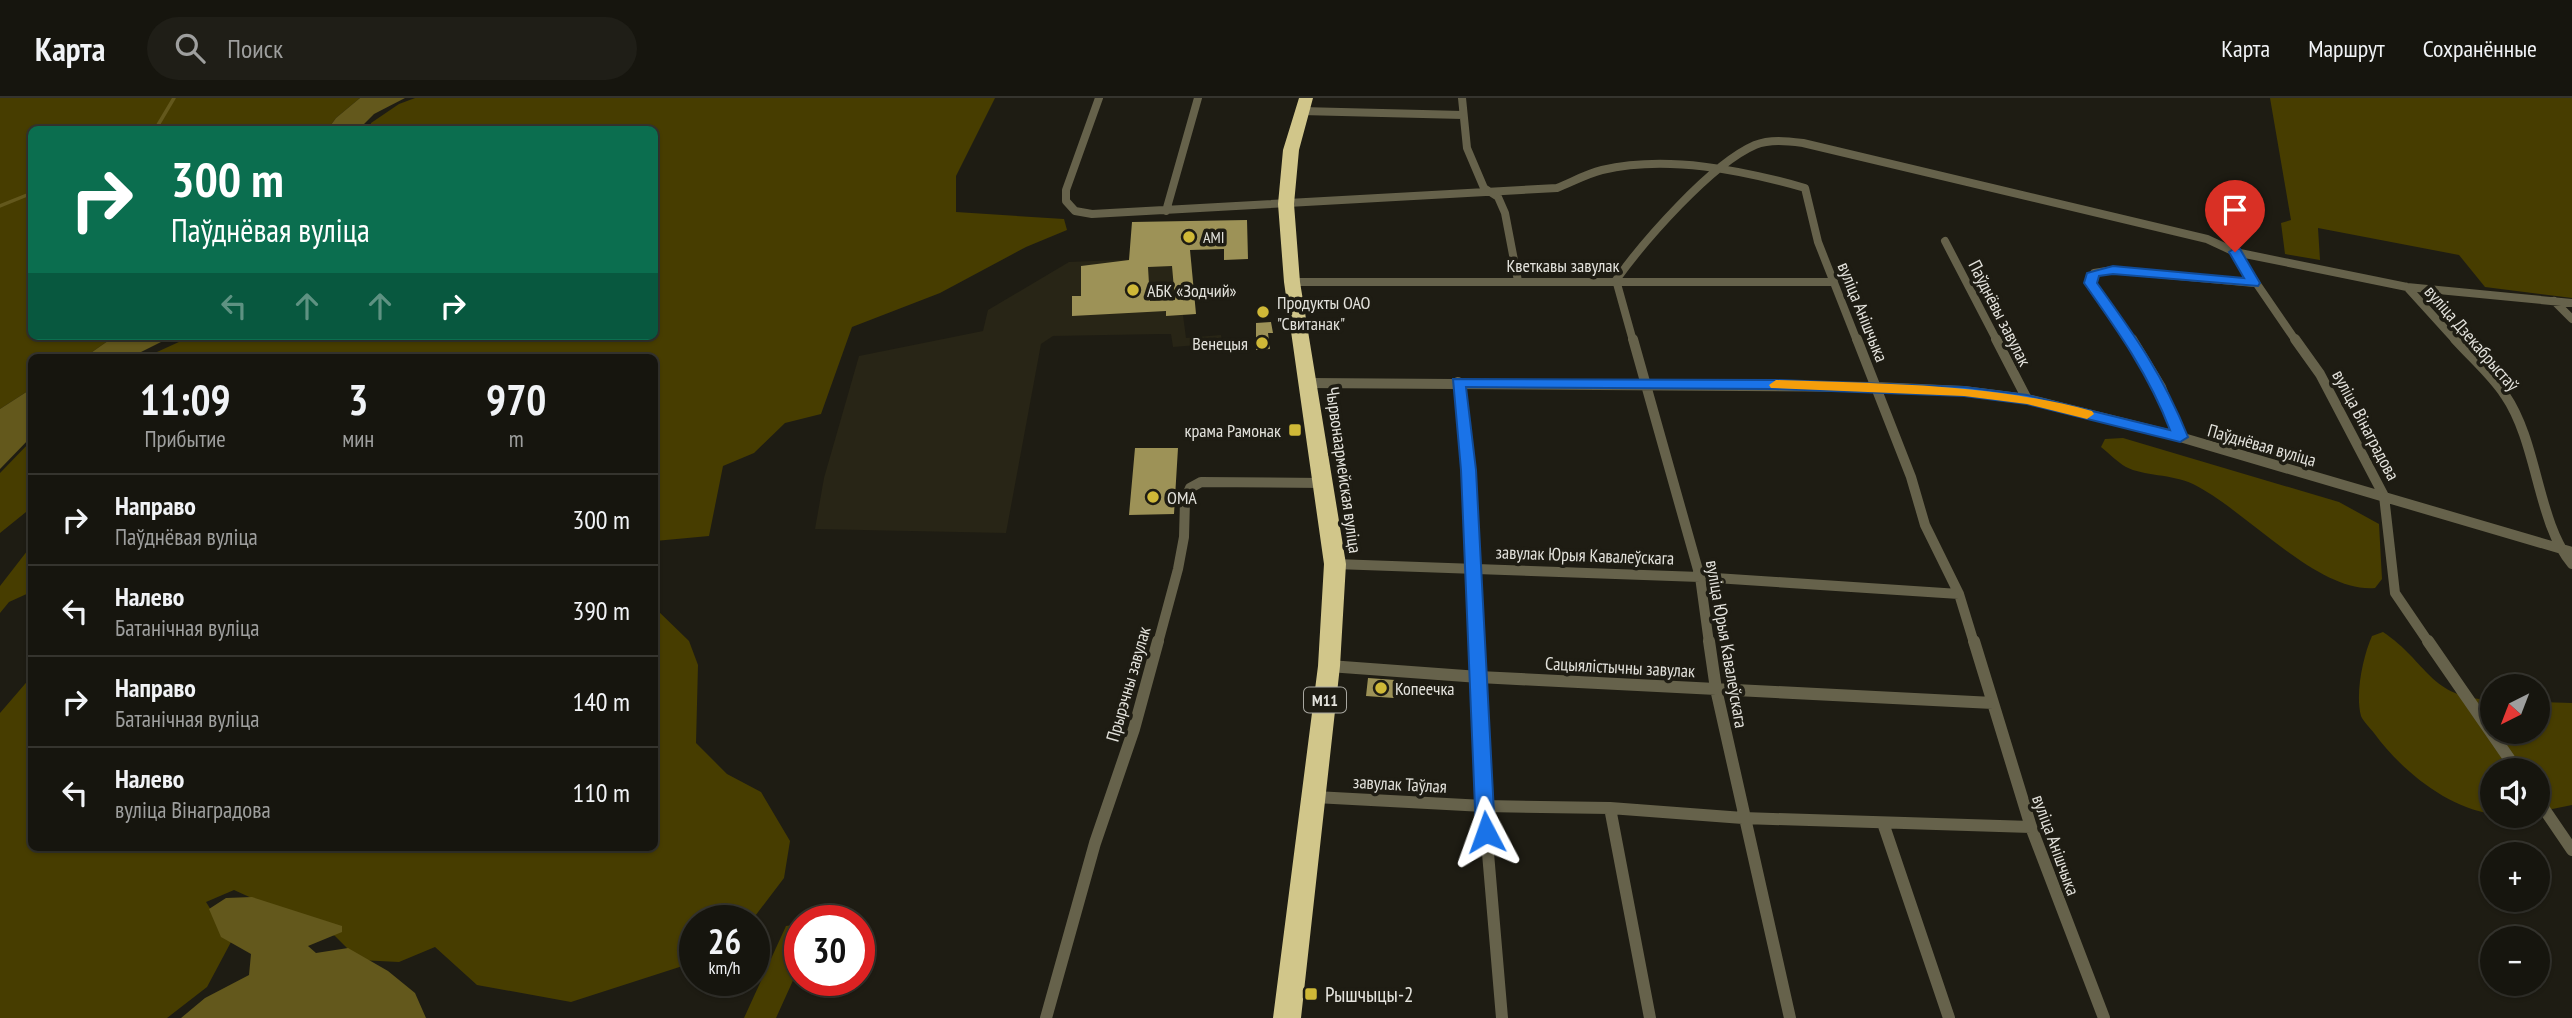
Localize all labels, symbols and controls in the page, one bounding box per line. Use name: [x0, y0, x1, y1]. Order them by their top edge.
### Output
search box: [147, 17, 637, 80]
text: Карта: [35, 27, 105, 70]
icon: search: [171, 29, 209, 67]
text: Поиск: [227, 32, 283, 65]
text: Карта: [2221, 33, 2270, 64]
text: Маршрут: [2308, 33, 2385, 64]
text: Сохранённые: [2423, 33, 2537, 64]
text: 300 m: [171, 147, 284, 211]
icon: right: [56, 154, 147, 245]
pin: [2205, 180, 2265, 252]
icon: arrive: [2216, 191, 2254, 229]
text: Паўднёвая вуліца: [171, 209, 370, 251]
place label: AMI: [1203, 227, 1225, 247]
marker: AMI: [1181, 229, 1197, 245]
street label: Кветкавы завулак: [1506, 254, 1620, 277]
street label: Паўднёвы завулак: [1963, 256, 2037, 370]
street label: вуліца Анішчыка: [1833, 259, 1893, 365]
place label: АБК «Зодчий»: [1147, 279, 1237, 302]
street label: вуліца Дзекабрыстаў: [2420, 280, 2524, 396]
marker: АБК «Зодчий»: [1125, 282, 1141, 298]
icon: left: [215, 287, 253, 325]
icon: ahead: [288, 287, 326, 325]
icon: ahead: [361, 287, 399, 325]
icon: right: [434, 287, 472, 325]
place label: Продукты ОАО "Свитанак": [1277, 291, 1371, 335]
marker: Продукты ОАО "Свитанак": [1255, 304, 1271, 320]
place label: Венецыя: [1192, 332, 1248, 355]
marker: Венецыя: [1254, 335, 1270, 351]
street label: вуліца Вінаградова: [2327, 366, 2405, 484]
text: 11:09: [140, 372, 231, 427]
text: 3: [348, 372, 368, 427]
text: 970: [486, 372, 546, 427]
street label: Чырвонаармейская вуліца: [1321, 385, 1367, 555]
place label: крама Рамонак: [1185, 419, 1281, 442]
street label: Паўднёвая вуліца: [2205, 419, 2319, 471]
marker: крама Рамонак: [1287, 422, 1303, 438]
text: Прибытие: [144, 424, 226, 453]
text: мин: [342, 424, 374, 453]
text: m: [509, 424, 524, 453]
place label: ОМА: [1167, 486, 1197, 509]
text: Направо: [115, 489, 196, 522]
marker: ОМА: [1145, 489, 1161, 505]
icon: right: [56, 501, 94, 539]
text: 300 m: [572, 503, 630, 536]
text: Паўднёвая вуліца: [115, 522, 258, 551]
street label: завулак Юрыя Кавалеўскага: [1495, 540, 1675, 570]
street label: вуліца Юрыя Кавалеўскага: [1701, 558, 1753, 730]
text: Налево: [115, 580, 184, 613]
icon: left: [56, 592, 94, 630]
text: 390 m: [572, 594, 630, 627]
text: Батанічная вуліца: [115, 613, 259, 642]
street label: Прырэчны завулак: [1101, 624, 1155, 744]
street label: Сацыялістычны завулак: [1544, 652, 1696, 682]
text: Направо: [115, 671, 196, 704]
north arrow: [2480, 674, 2550, 744]
map controls: [2480, 674, 2550, 996]
place label: Копеечка: [1395, 677, 1455, 700]
marker: Копеечка: [1373, 680, 1389, 696]
icon: right: [56, 683, 94, 721]
text: 140 m: [572, 685, 630, 718]
road number: М11: [1304, 688, 1346, 712]
text: Батанічная вуліца: [115, 704, 259, 733]
button: sound: [2480, 758, 2550, 828]
text: Налево: [115, 762, 184, 795]
street label: завулак Таўлая: [1353, 770, 1447, 798]
icon: left: [56, 774, 94, 812]
text: 110 m: [572, 776, 630, 809]
street label: вуліца Анішчыка: [2027, 792, 2085, 898]
text: вуліца Вінаградова: [115, 795, 271, 824]
position arrow: [1449, 795, 1523, 869]
button: +: [2480, 842, 2550, 912]
speed limit sign: 30: [784, 905, 875, 996]
text: 26: [708, 918, 741, 964]
button: −: [2480, 926, 2550, 996]
text: km/h: [709, 956, 740, 979]
place label: Рышчыцы-2: [1325, 981, 1413, 1008]
marker: Рышчыцы-2: [1303, 986, 1319, 1002]

